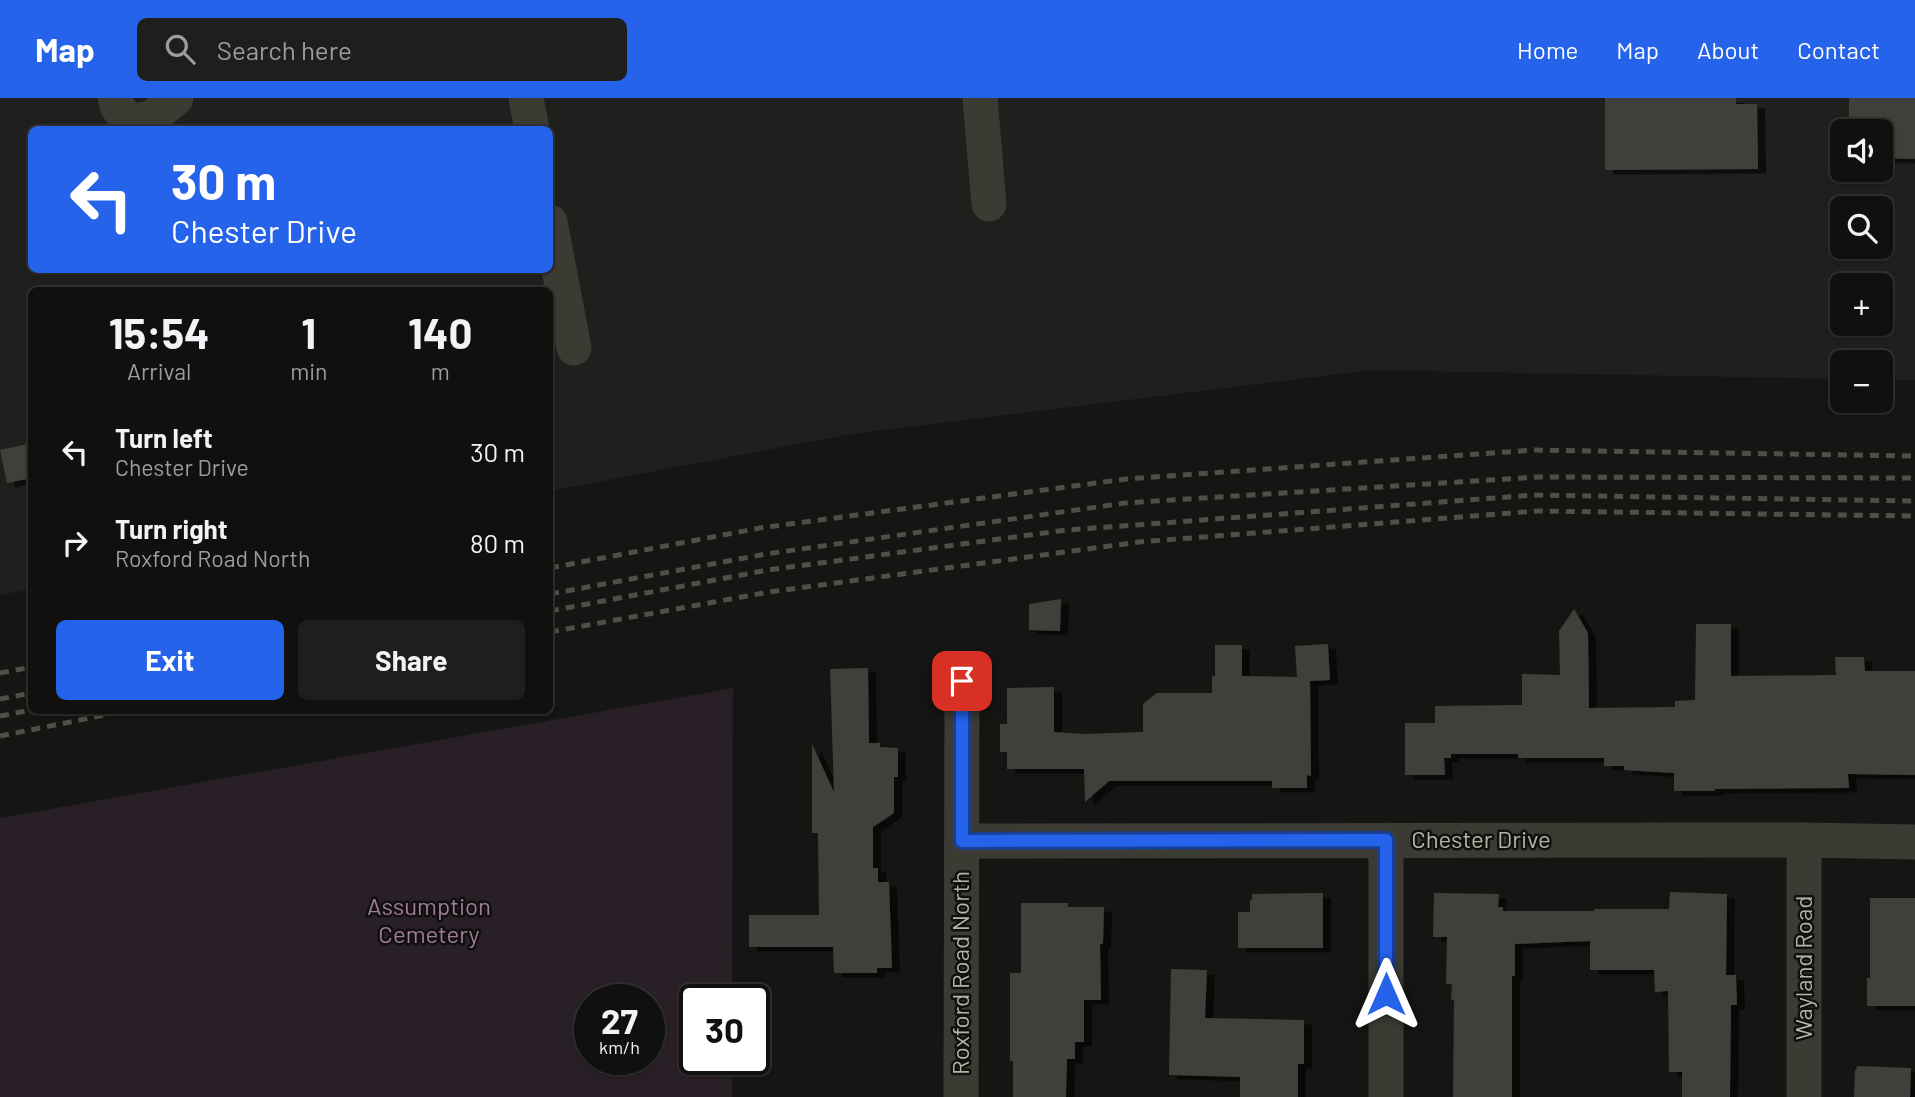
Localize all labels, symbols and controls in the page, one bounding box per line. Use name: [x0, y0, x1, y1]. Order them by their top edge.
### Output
search box: [137, 18, 627, 81]
text: Map: [35, 29, 95, 69]
icon: search: [161, 30, 199, 68]
text: Search here: [217, 34, 352, 65]
text: Home: [1517, 35, 1578, 64]
text: Map: [1616, 35, 1659, 64]
text: About: [1697, 35, 1759, 64]
text: Contact: [1797, 35, 1880, 64]
map controls: [1830, 119, 1893, 413]
button: sound: [1830, 119, 1893, 182]
text: 30 m: [171, 151, 276, 210]
icon: left: [56, 154, 147, 245]
button: search: [1830, 196, 1893, 259]
text: Chester Drive: [171, 211, 357, 249]
button: +: [1830, 273, 1893, 336]
text: 15:54: [109, 307, 210, 357]
text: 1: [301, 307, 316, 357]
text: 140: [408, 307, 472, 357]
button: −: [1830, 350, 1893, 413]
text: Arrival: [127, 357, 191, 385]
text: min: [290, 357, 327, 385]
text: m: [431, 357, 450, 385]
text: Turn left: [115, 422, 213, 453]
icon: left: [56, 433, 94, 471]
text: 30 m: [470, 436, 525, 467]
text: Chester Drive: [115, 453, 249, 481]
text: Turn right: [115, 513, 228, 544]
icon: right: [56, 524, 94, 562]
text: 80 m: [470, 527, 525, 558]
text: Roxford Road North: [115, 544, 310, 572]
button: Exit: [56, 620, 284, 700]
button: Share: [298, 620, 525, 700]
pin: [932, 651, 992, 711]
icon: arrive: [943, 662, 981, 700]
street label: Chester Drive: [1411, 824, 1551, 853]
street label: Roxford Road North: [945, 871, 974, 1075]
park label: Assumption Cemetery: [367, 891, 491, 948]
street label: Wayland Road: [1788, 896, 1817, 1040]
position arrow: [1349, 957, 1423, 1031]
speed limit sign: 30: [679, 984, 770, 1075]
text: 27: [601, 999, 638, 1041]
text: km/h: [599, 1036, 640, 1058]

